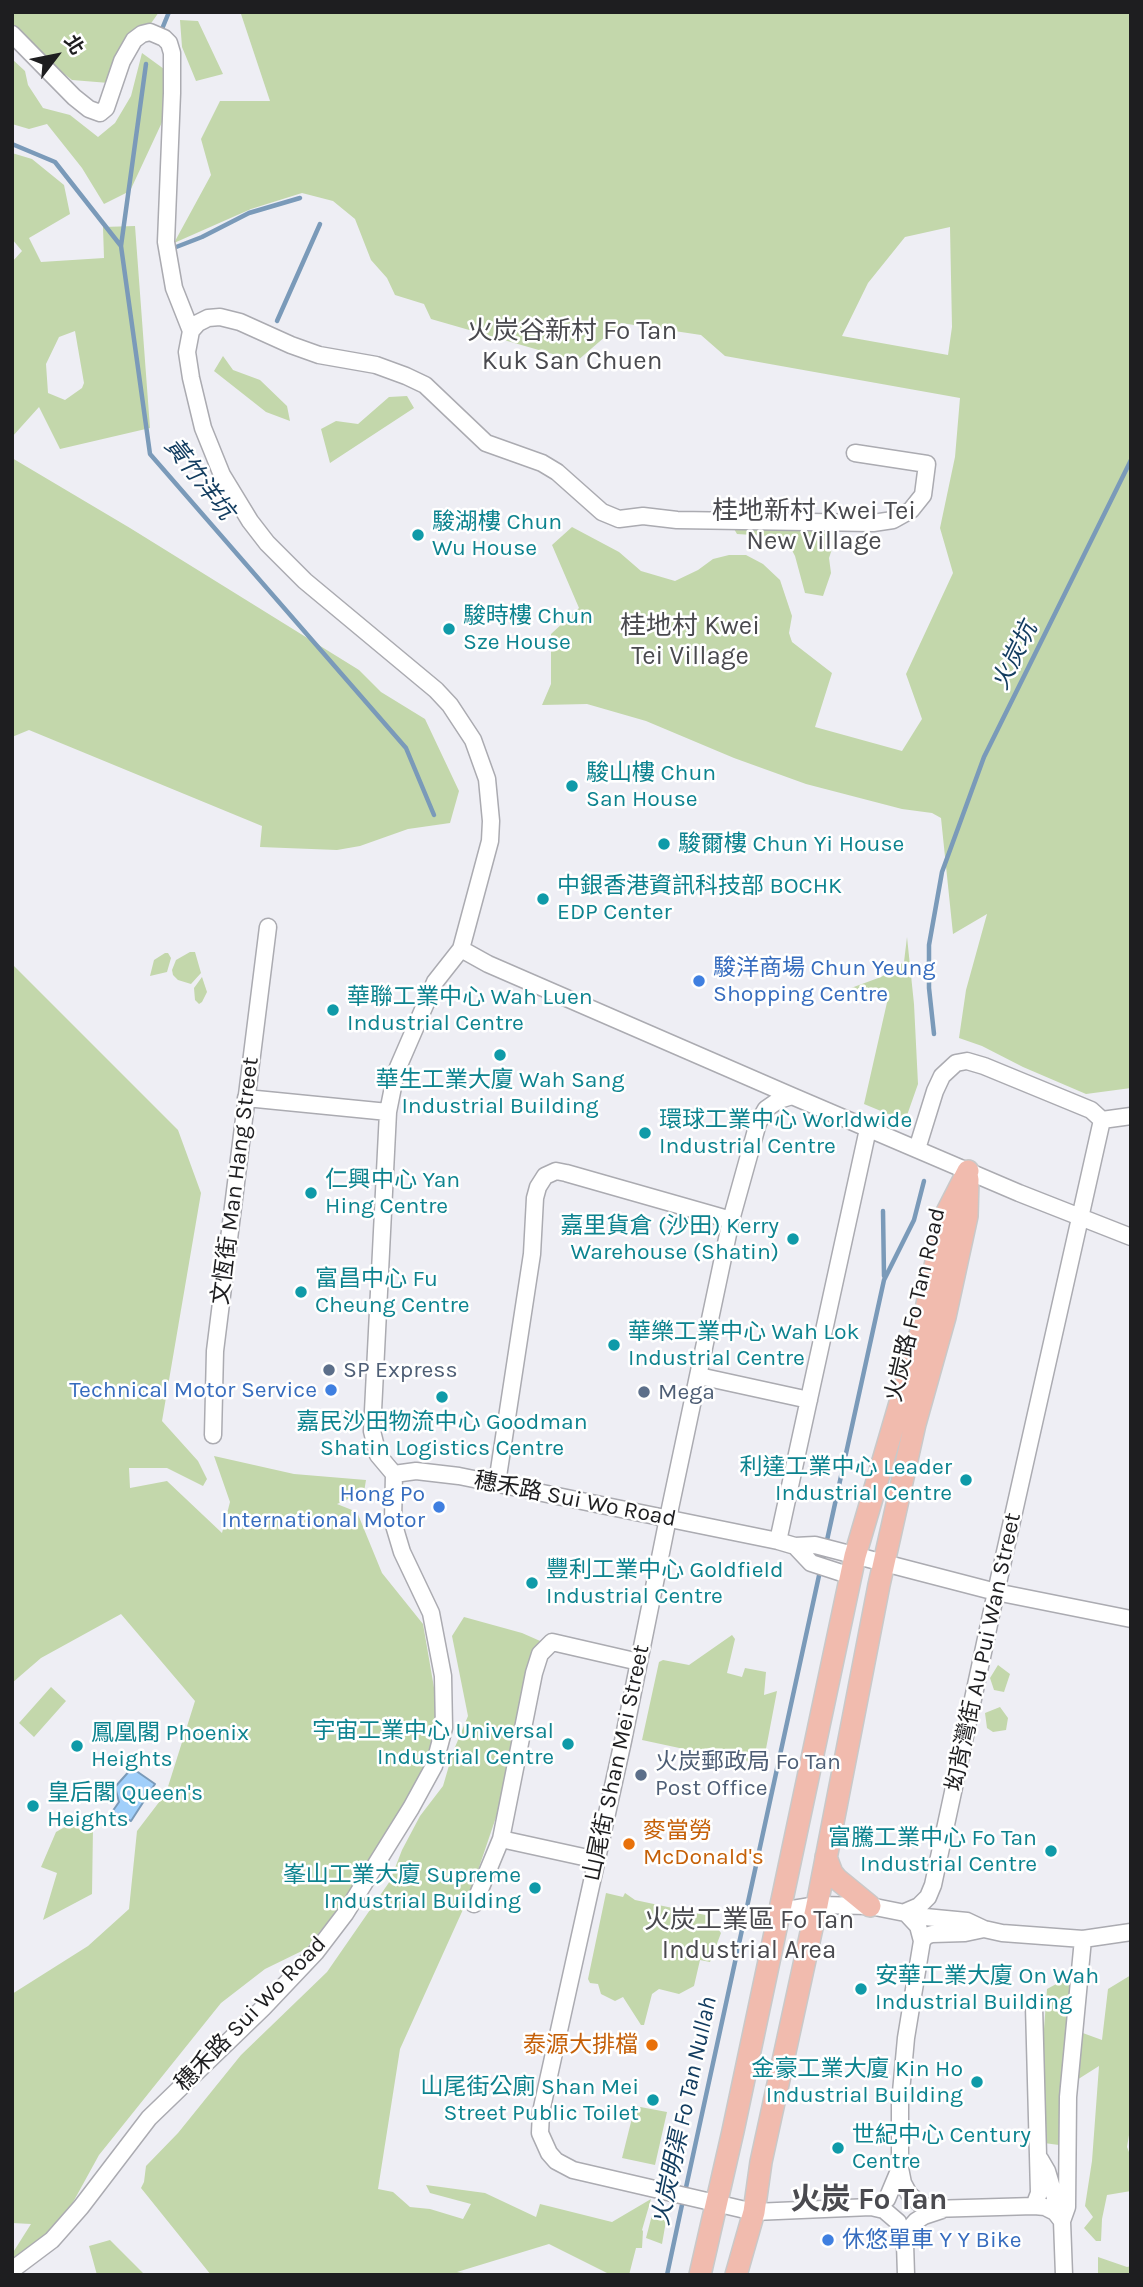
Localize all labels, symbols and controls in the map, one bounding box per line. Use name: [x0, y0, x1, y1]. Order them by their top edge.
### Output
north arrow: [21, 21, 91, 91]
text: 北: [59, 31, 88, 59]
district label: 火炭谷新村 Fo Tan Kuk San Chuen: [467, 316, 677, 378]
water label: 黃竹洋坑: [158, 432, 240, 526]
district label: 桂地新村 Kwei Tei New Village: [712, 496, 916, 558]
place label: 駿湖樓 Chun Wu House: [432, 508, 562, 562]
marker: 駿湖樓 Chun Wu House: [410, 527, 426, 543]
place label: 駿時樓 Chun Sze House: [463, 602, 593, 656]
district label: 桂地村 Kwei Tei Village: [620, 611, 760, 672]
water label: 火炭坑: [986, 617, 1044, 695]
marker: 駿時樓 Chun Sze House: [441, 621, 457, 637]
place label: 駿山樓 Chun San House: [586, 759, 716, 813]
marker: 駿山樓 Chun San House: [564, 778, 580, 794]
place label: 駿爾樓 Chun Yi House: [678, 830, 904, 858]
marker: 駿爾樓 Chun Yi House: [656, 836, 672, 852]
place label: 中銀香港資訊科技部 BOCHK EDP Center: [557, 872, 842, 926]
marker: 中銀香港資訊科技部 BOCHK EDP Center: [535, 891, 551, 907]
place label: 駿洋商場 Chun Yeung Shopping Centre: [713, 954, 935, 1008]
marker: 駿洋商場 Chun Yeung Shopping Centre: [691, 973, 707, 989]
place label: 華聯工業中心 Wah Luen Industrial Centre: [347, 983, 593, 1037]
marker: 華聯工業中心 Wah Luen Industrial Centre: [325, 1002, 341, 1018]
marker: 華生工業大廈 Wah Sang Industrial Building: [492, 1047, 508, 1063]
street label: 文恆街 Man Hang Street: [207, 1056, 265, 1306]
place label: 華生工業大廈 Wah Sang Industrial Building: [376, 1066, 624, 1120]
place label: 環球工業中心 Worldwide Industrial Centre: [659, 1106, 912, 1160]
marker: 環球工業中心 Worldwide Industrial Centre: [637, 1125, 653, 1141]
place label: 仁興中心 Yan Hing Centre: [325, 1166, 460, 1220]
marker: 仁興中心 Yan Hing Centre: [303, 1185, 319, 1201]
street label: 火炭路 Fo Tan Road: [880, 1205, 952, 1405]
place label: 嘉里貨倉 (沙田) Kerry Warehouse (Shatin): [561, 1212, 779, 1266]
marker: 嘉里貨倉 (沙田) Kerry Warehouse (Shatin): [785, 1231, 801, 1247]
place label: 富昌中心 Fu Cheung Centre: [315, 1265, 470, 1319]
marker: 富昌中心 Fu Cheung Centre: [293, 1284, 309, 1300]
place label: 華樂工業中心 Wah Lok Industrial Centre: [628, 1318, 860, 1372]
marker: 華樂工業中心 Wah Lok Industrial Centre: [606, 1337, 622, 1353]
place label: SP Express: [343, 1356, 458, 1384]
marker: SP Express: [321, 1362, 337, 1378]
place label: Technical Motor Service: [69, 1376, 317, 1404]
place label: Mega: [658, 1378, 715, 1406]
marker: Technical Motor Service: [323, 1382, 339, 1398]
marker: Mega: [636, 1384, 652, 1400]
marker: 嘉民沙田物流中心 Goodman Shatin Logistics Centre: [434, 1389, 450, 1405]
place label: 嘉民沙田物流中心 Goodman Shatin Logistics Centre: [296, 1408, 588, 1462]
place label: 利達工業中心 Leader Industrial Centre: [740, 1453, 952, 1507]
street label: 穗禾路 Sui Wo Road: [472, 1467, 678, 1533]
marker: 利達工業中心 Leader Industrial Centre: [958, 1472, 974, 1488]
place label: Hong Po International Motor: [221, 1480, 425, 1534]
marker: Hong Po International Motor: [431, 1499, 447, 1515]
street label: 㘭背灣街 Au Pui Wan Street: [941, 1510, 1027, 1794]
place label: 豐利工業中心 Goldfield Industrial Centre: [546, 1556, 784, 1610]
marker: 豐利工業中心 Goldfield Industrial Centre: [524, 1575, 540, 1591]
street label: 山尾街 Shan Mei Street: [578, 1642, 656, 1884]
place label: 宇宙工業中心 Universal Industrial Centre: [312, 1717, 554, 1771]
place label: 鳳凰閣 Phoenix Heights: [91, 1719, 249, 1773]
marker: 宇宙工業中心 Universal Industrial Centre: [560, 1736, 576, 1752]
marker: 鳳凰閣 Phoenix Heights: [69, 1738, 85, 1754]
place label: 火炭郵政局 Fo Tan Post Office: [655, 1748, 841, 1802]
marker: 火炭郵政局 Fo Tan Post Office: [633, 1767, 649, 1783]
place label: 皇后閣 Queen's Heights: [47, 1779, 203, 1833]
marker: 皇后閣 Queen's Heights: [25, 1798, 41, 1814]
place label: 麥當勞 McDonald's: [643, 1817, 764, 1871]
place label: 富騰工業中心 Fo Tan Industrial Centre: [828, 1824, 1037, 1878]
marker: 麥當勞 McDonald's: [621, 1836, 637, 1852]
marker: 富騰工業中心 Fo Tan Industrial Centre: [1043, 1843, 1059, 1859]
place label: 峯山工業大廈 Supreme Industrial Building: [283, 1861, 521, 1915]
marker: 峯山工業大廈 Supreme Industrial Building: [527, 1880, 543, 1896]
district label: 火炭工業區 Fo Tan Industrial Area: [644, 1905, 854, 1966]
street label: 穗禾路 Sui Wo Road: [170, 1931, 332, 2097]
place label: 安華工業大廈 On Wah Industrial Building: [875, 1962, 1099, 2016]
marker: 安華工業大廈 On Wah Industrial Building: [853, 1981, 869, 1997]
water label: 火炭明渠 Fo Tan Nullah: [647, 1994, 723, 2228]
place label: 泰源大排檔: [523, 2031, 638, 2059]
marker: 泰源大排檔: [644, 2037, 660, 2053]
place label: 金豪工業大廈 Kin Ho Industrial Building: [751, 2055, 963, 2109]
place label: 山尾街公廁 Shan Mei Street Public Toilet: [421, 2073, 639, 2127]
marker: 金豪工業大廈 Kin Ho Industrial Building: [969, 2074, 985, 2090]
marker: 山尾街公廁 Shan Mei Street Public Toilet: [645, 2092, 661, 2108]
place label: 世紀中心 Century Centre: [852, 2121, 1031, 2175]
marker: 世紀中心 Century Centre: [830, 2140, 846, 2156]
district label: 火炭 Fo Tan: [791, 2182, 947, 2218]
place label: 休悠單車 Y Y Bike: [842, 2226, 1022, 2254]
marker: 休悠單車 Y Y Bike: [820, 2232, 836, 2248]

